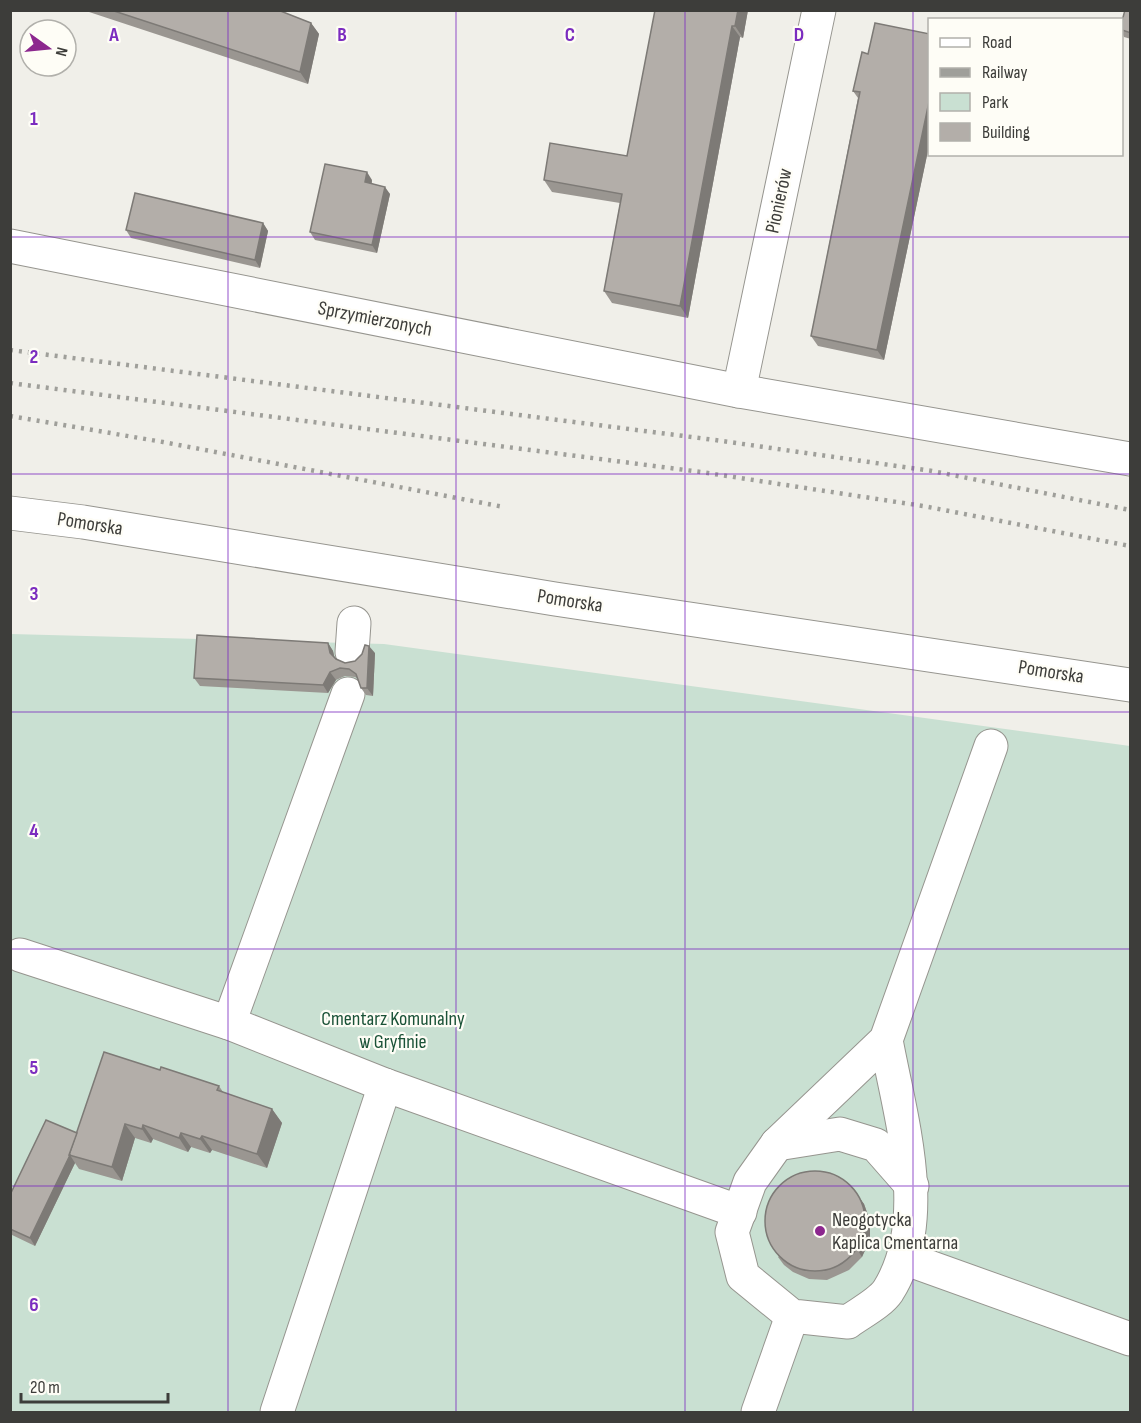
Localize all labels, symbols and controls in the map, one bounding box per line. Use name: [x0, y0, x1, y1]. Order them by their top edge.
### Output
north arrow: [18, 18, 78, 78]
legend: [928, 18, 1123, 156]
text: A: [108, 23, 119, 47]
text: B: [337, 23, 347, 47]
text: C: [565, 23, 575, 47]
text: D: [794, 23, 804, 47]
text: Road: [982, 32, 1012, 53]
text: N: [51, 45, 71, 58]
text: Railway: [982, 62, 1027, 83]
text: Park: [982, 92, 1008, 113]
text: 1: [30, 107, 38, 131]
text: Building: [982, 122, 1030, 143]
street label: Pionierów: [760, 166, 798, 236]
street label: Sprzymierzonych: [316, 296, 434, 342]
text: 2: [30, 345, 38, 369]
street label: Pomorska: [56, 507, 124, 541]
text: 3: [30, 582, 39, 606]
street label: Pomorska: [536, 584, 604, 618]
street label: Pomorska: [1017, 655, 1085, 689]
text: 4: [29, 819, 39, 843]
park label: Cmentarz Komunalny w Gryfinie: [321, 1007, 465, 1054]
text: 5: [30, 1056, 39, 1080]
place label: Neogotycka Kaplica Cmentarna: [832, 1208, 958, 1255]
marker: Neogotycka Kaplica Cmentarna: [813, 1224, 827, 1238]
text: 6: [29, 1293, 39, 1317]
scale bar: [21, 1366, 168, 1404]
text: 20 m: [30, 1377, 60, 1398]

